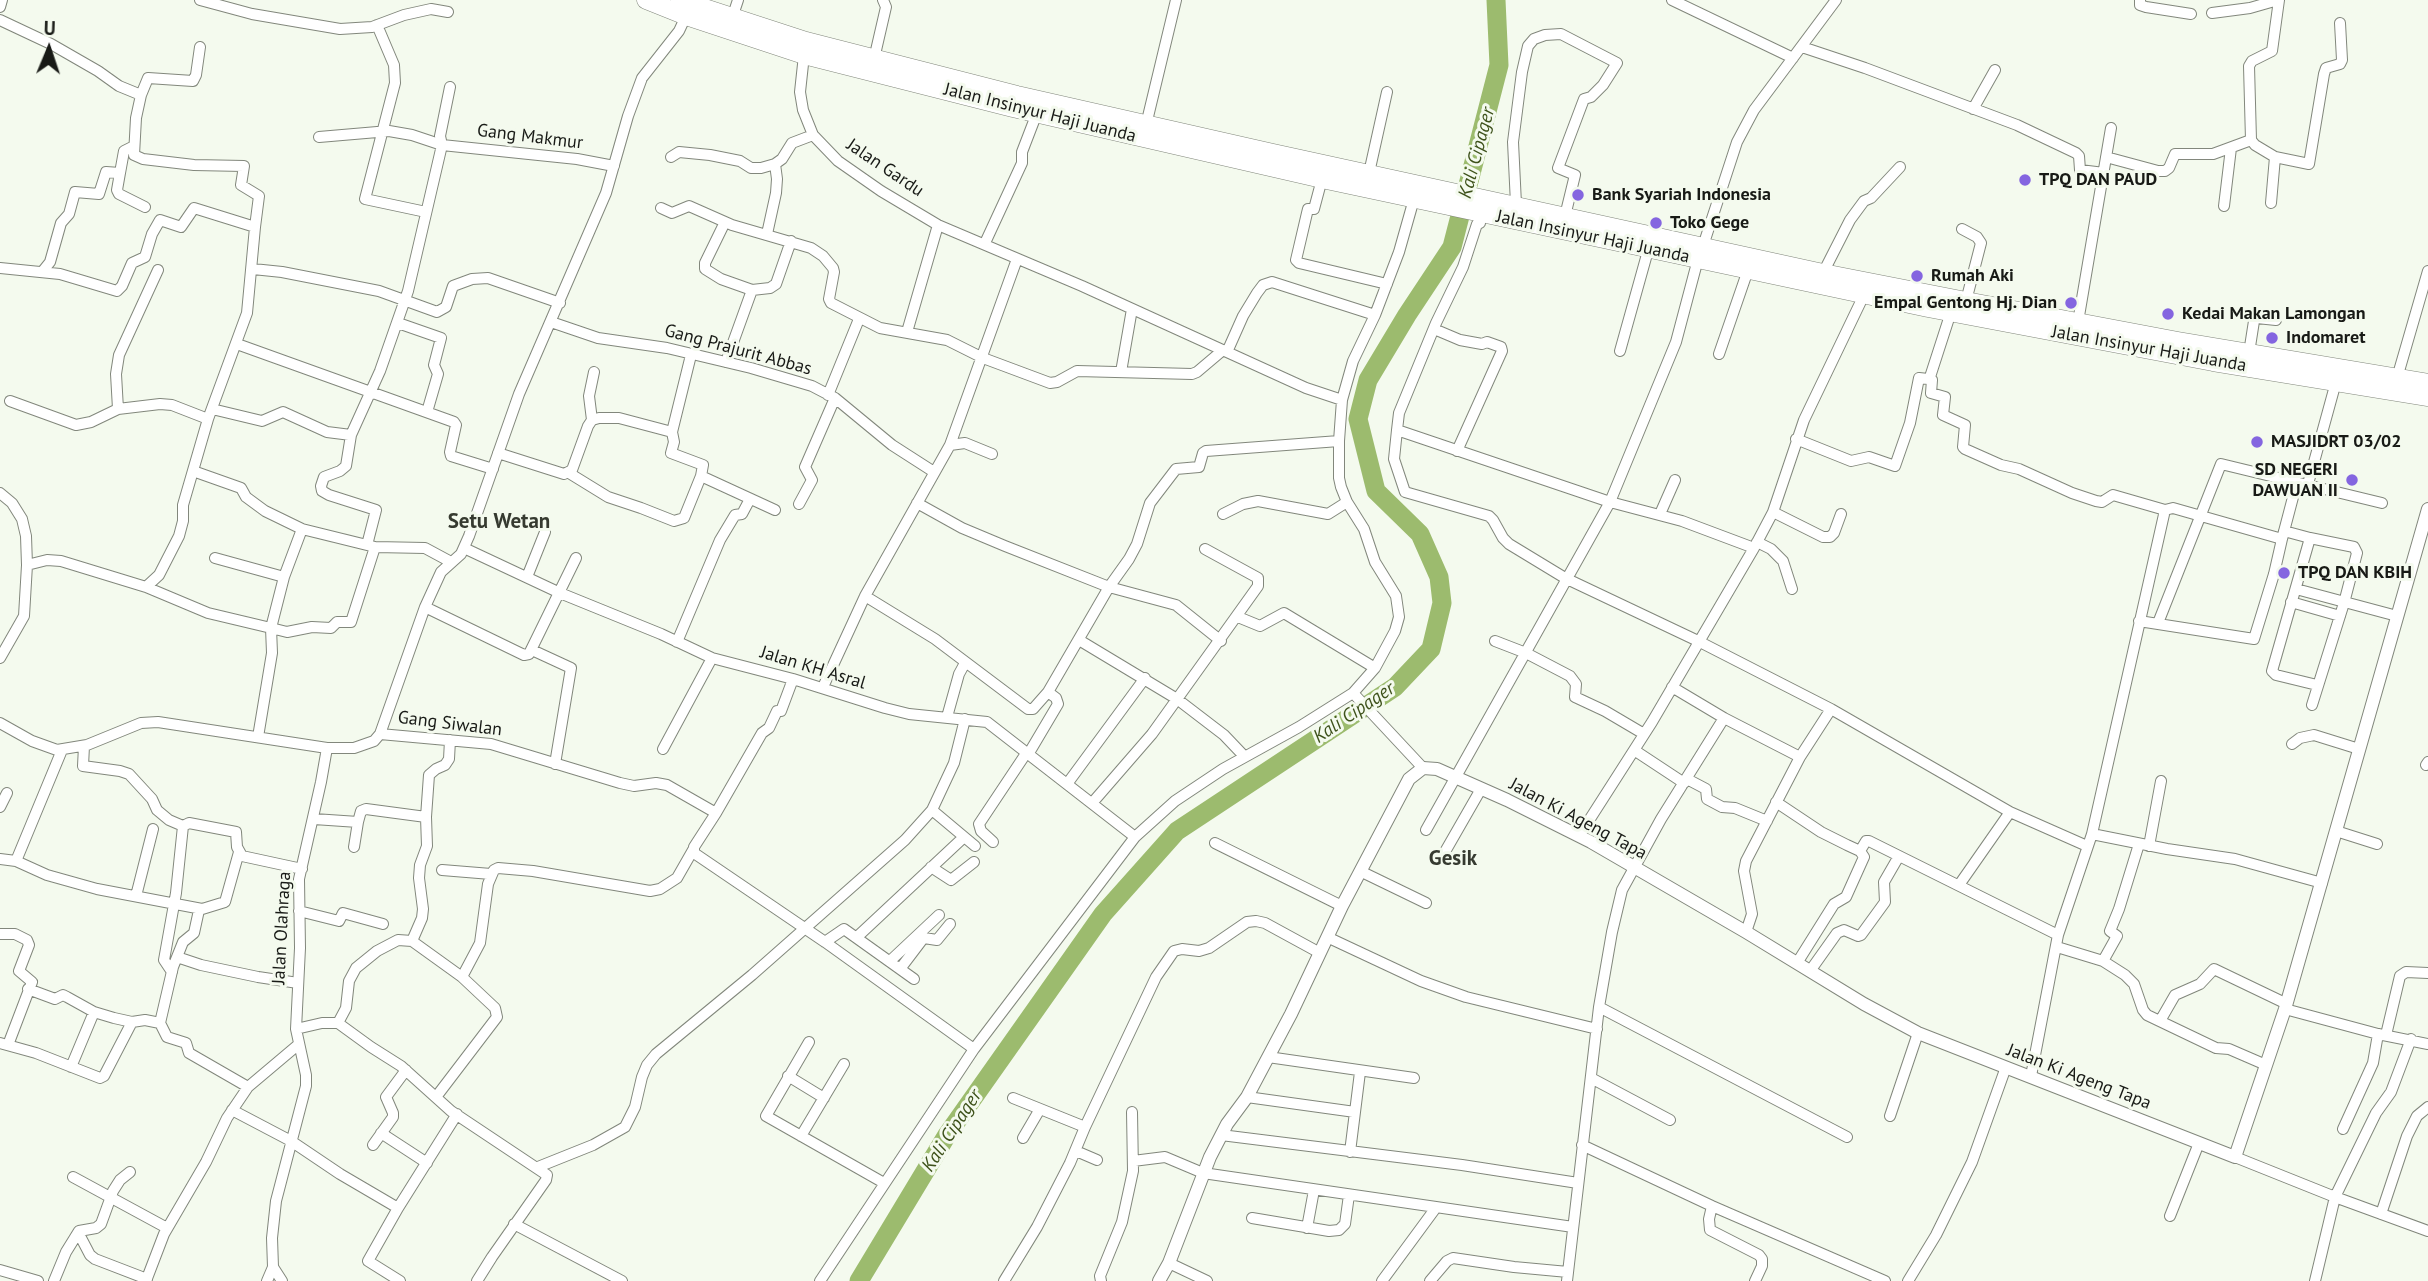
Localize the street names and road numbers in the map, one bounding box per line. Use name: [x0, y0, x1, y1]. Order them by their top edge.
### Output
street label: Jalan Insinyur Haji Juanda: [942, 79, 1138, 147]
street label: Gang Makmur: [476, 120, 584, 154]
street label: Jalan Gardu: [842, 134, 928, 202]
street label: Jalan Insinyur Haji Juanda: [1494, 206, 1692, 268]
street label: Gang Prajurit Abbas: [662, 320, 814, 380]
street label: Jalan Insinyur Haji Juanda: [2050, 321, 2248, 377]
street label: Jalan KH Asral: [758, 642, 868, 694]
street label: Gang Siwalan: [397, 707, 503, 741]
street label: Jalan Ki Ageng Tapa: [1506, 774, 1650, 864]
street label: Jalan Olahraga: [268, 871, 296, 985]
street label: Jalan Ki Ageng Tapa: [2004, 1040, 2154, 1114]

